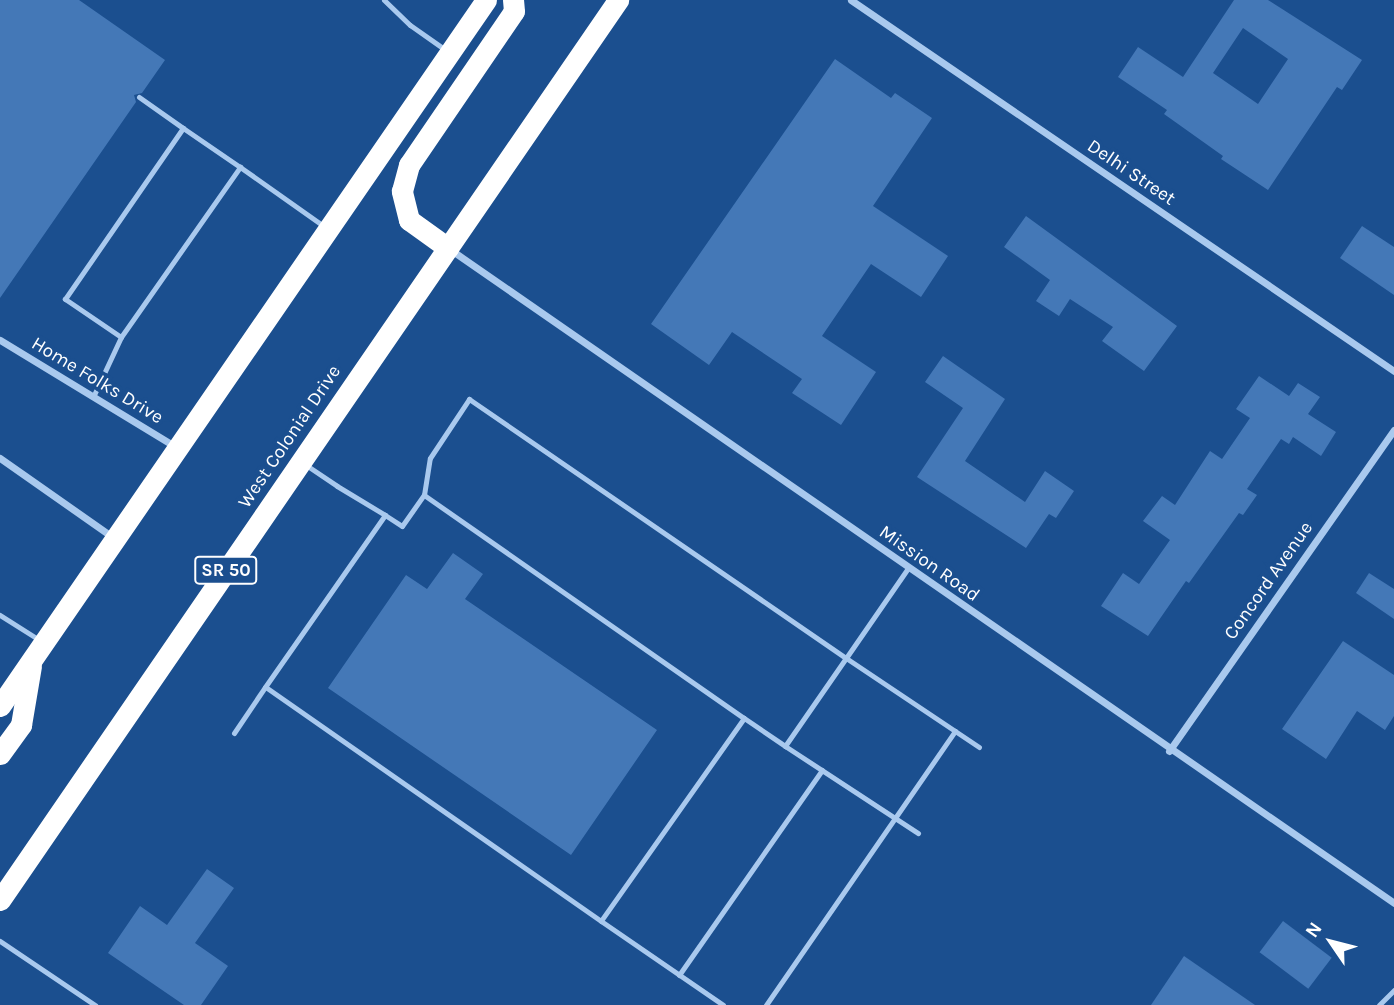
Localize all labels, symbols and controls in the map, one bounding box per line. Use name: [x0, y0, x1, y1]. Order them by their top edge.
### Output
street label: Delhi Street: [1083, 135, 1179, 211]
street label: Home Folks Drive: [27, 333, 167, 429]
street label: West Colonial Drive: [234, 361, 346, 513]
street label: Concord Avenue: [1220, 518, 1318, 644]
street label: Mission Road: [874, 521, 984, 607]
road number: SR 50: [193, 556, 259, 584]
north arrow: [1296, 907, 1366, 977]
text: N: [1301, 918, 1327, 942]

